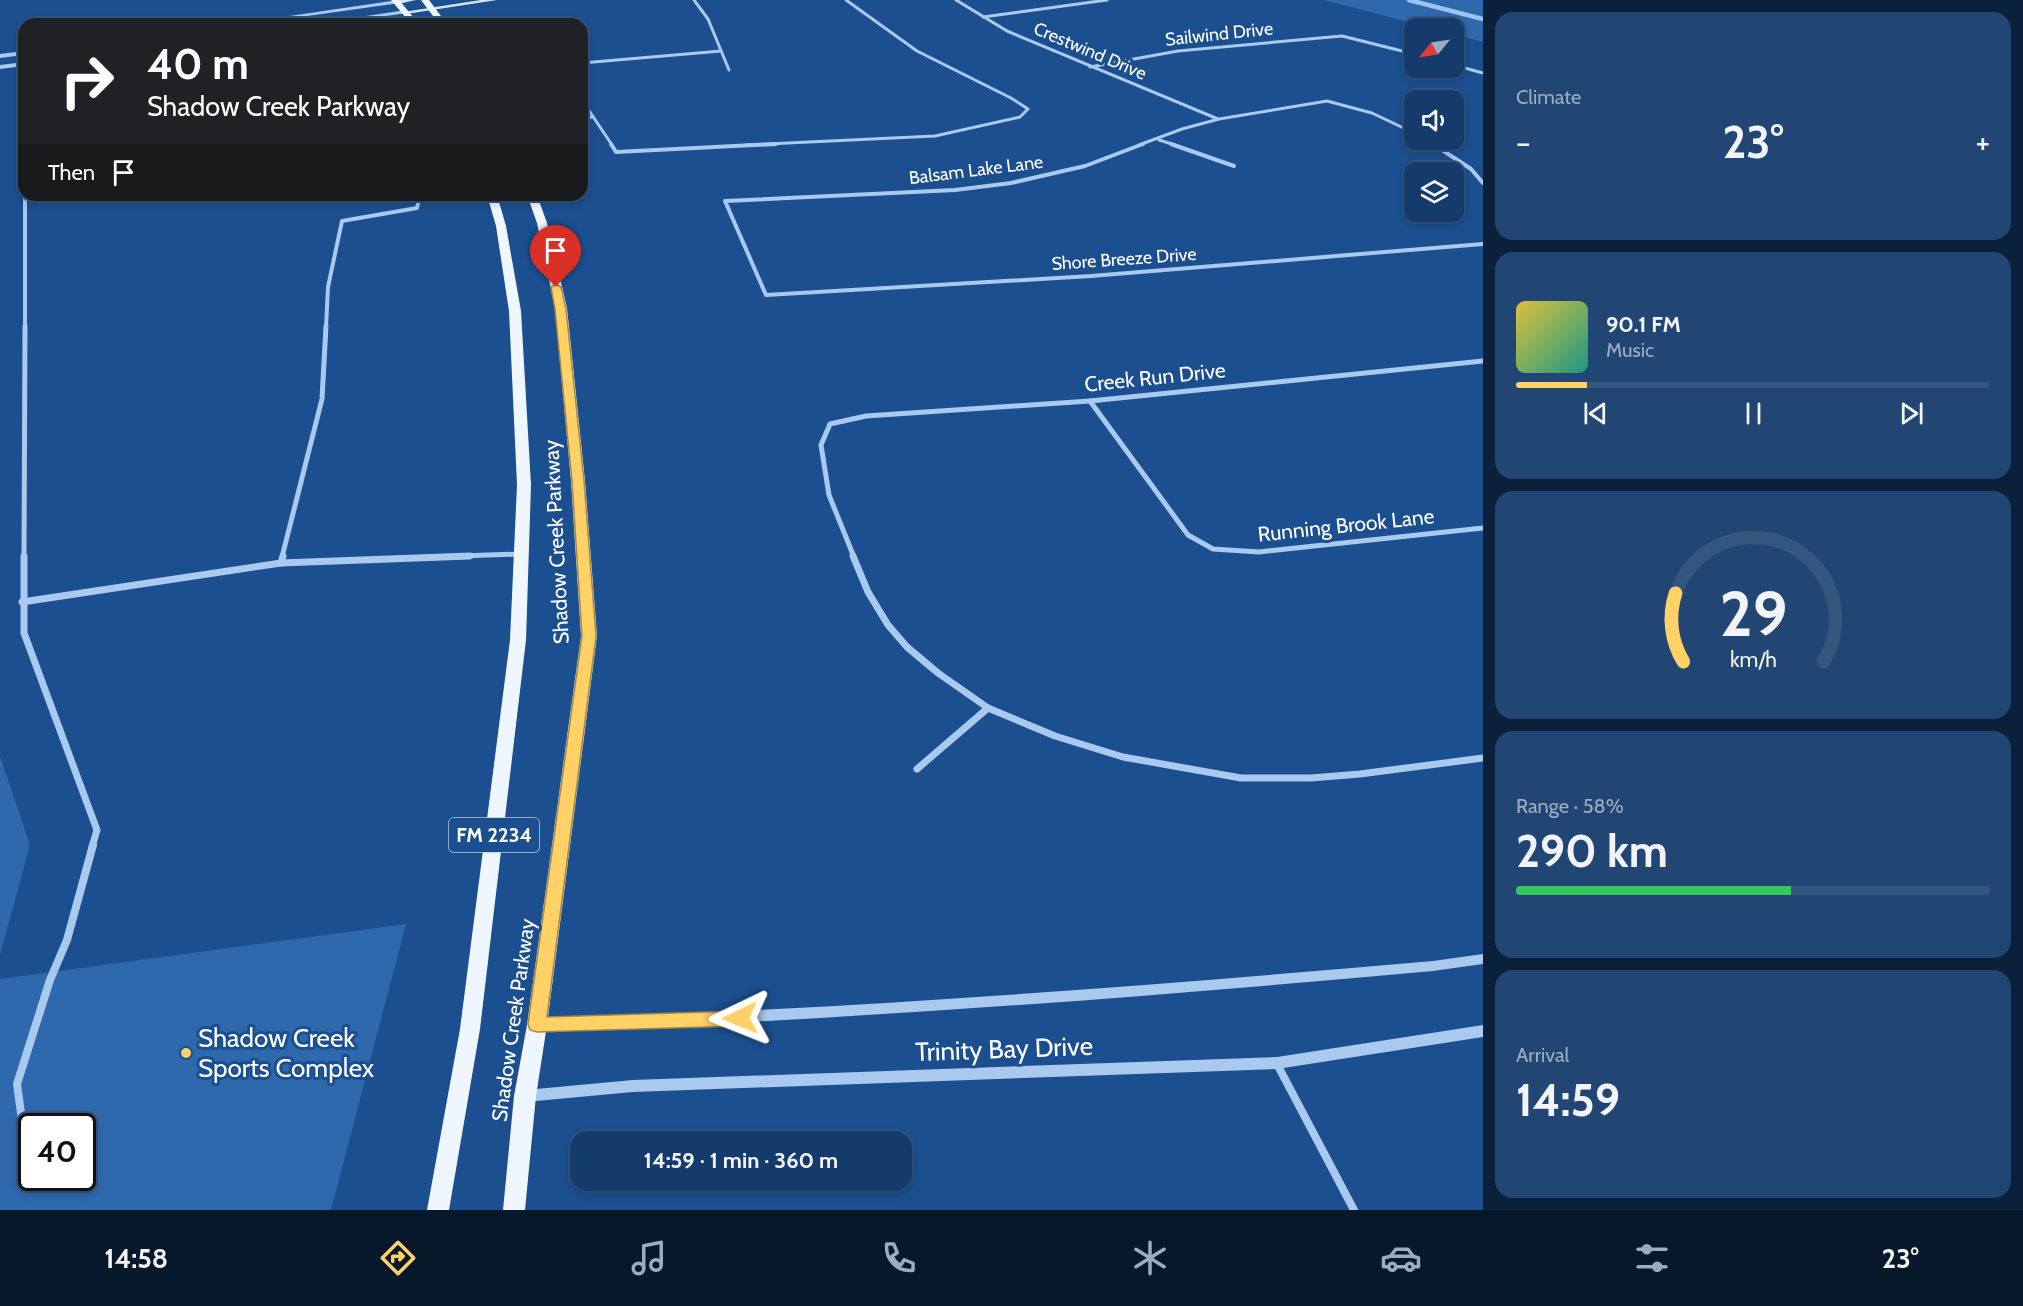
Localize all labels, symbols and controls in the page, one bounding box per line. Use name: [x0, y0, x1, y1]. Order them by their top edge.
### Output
street label: Crestwind Drive: [1030, 17, 1150, 85]
street label: Sailwind Drive: [1164, 17, 1274, 51]
north arrow: [1404, 18, 1464, 78]
map controls: [1404, 18, 1464, 222]
text: 40 m: [147, 38, 249, 90]
icon: right: [48, 42, 126, 120]
text: Climate: [1516, 85, 1581, 109]
text: Shadow Creek Parkway: [147, 90, 410, 123]
button: sound: [1404, 90, 1464, 150]
text: 23°: [1722, 115, 1784, 169]
text: −: [1516, 122, 1531, 162]
text: +: [1975, 122, 1990, 162]
street label: Balsam Lake Lane: [908, 151, 1044, 189]
icon: arrive: [107, 156, 140, 189]
text: Then: [48, 159, 95, 186]
button: layers: [1404, 162, 1464, 222]
pin: [530, 225, 581, 287]
icon: arrive: [539, 234, 572, 267]
street label: Shore Breeze Drive: [1051, 243, 1197, 275]
text: 90.1 FM: [1606, 311, 1681, 338]
text: Music: [1606, 338, 1654, 362]
street label: Creek Run Drive: [1083, 357, 1227, 397]
icon: previous: [1579, 397, 1612, 430]
icon: pause: [1737, 397, 1770, 430]
icon: next: [1895, 397, 1928, 430]
street label: Shadow Creek Parkway: [538, 439, 574, 645]
street label: Running Brook Lane: [1256, 503, 1436, 547]
text: 29: [1719, 576, 1787, 652]
text: km/h: [1730, 646, 1776, 672]
text: Range · 58%: [1516, 794, 1624, 818]
road number: FM 2234: [449, 818, 539, 852]
text: 290 km: [1516, 824, 1668, 878]
street label: Shadow Creek Parkway: [486, 917, 540, 1123]
position arrow: [708, 986, 772, 1050]
place label: Shadow Creek Sports Complex: [198, 1022, 375, 1084]
street label: Trinity Bay Drive: [915, 1030, 1093, 1068]
text: Arrival: [1516, 1043, 1569, 1067]
marker: Shadow Creek Sports Complex: [179, 1046, 193, 1060]
text: 14:59: [1516, 1073, 1620, 1127]
speed limit sign: 40: [18, 1113, 96, 1191]
text: 14:59 · 1 min · 360 m: [644, 1147, 838, 1174]
icon: directions: [377, 1237, 419, 1279]
icon: music: [628, 1237, 670, 1279]
icon: phone: [878, 1237, 920, 1279]
icon: climate: [1129, 1237, 1171, 1279]
icon: car: [1380, 1237, 1422, 1279]
icon: filters: [1631, 1237, 1673, 1279]
text: 14:58: [104, 1242, 168, 1275]
text: 23°: [1882, 1242, 1919, 1275]

